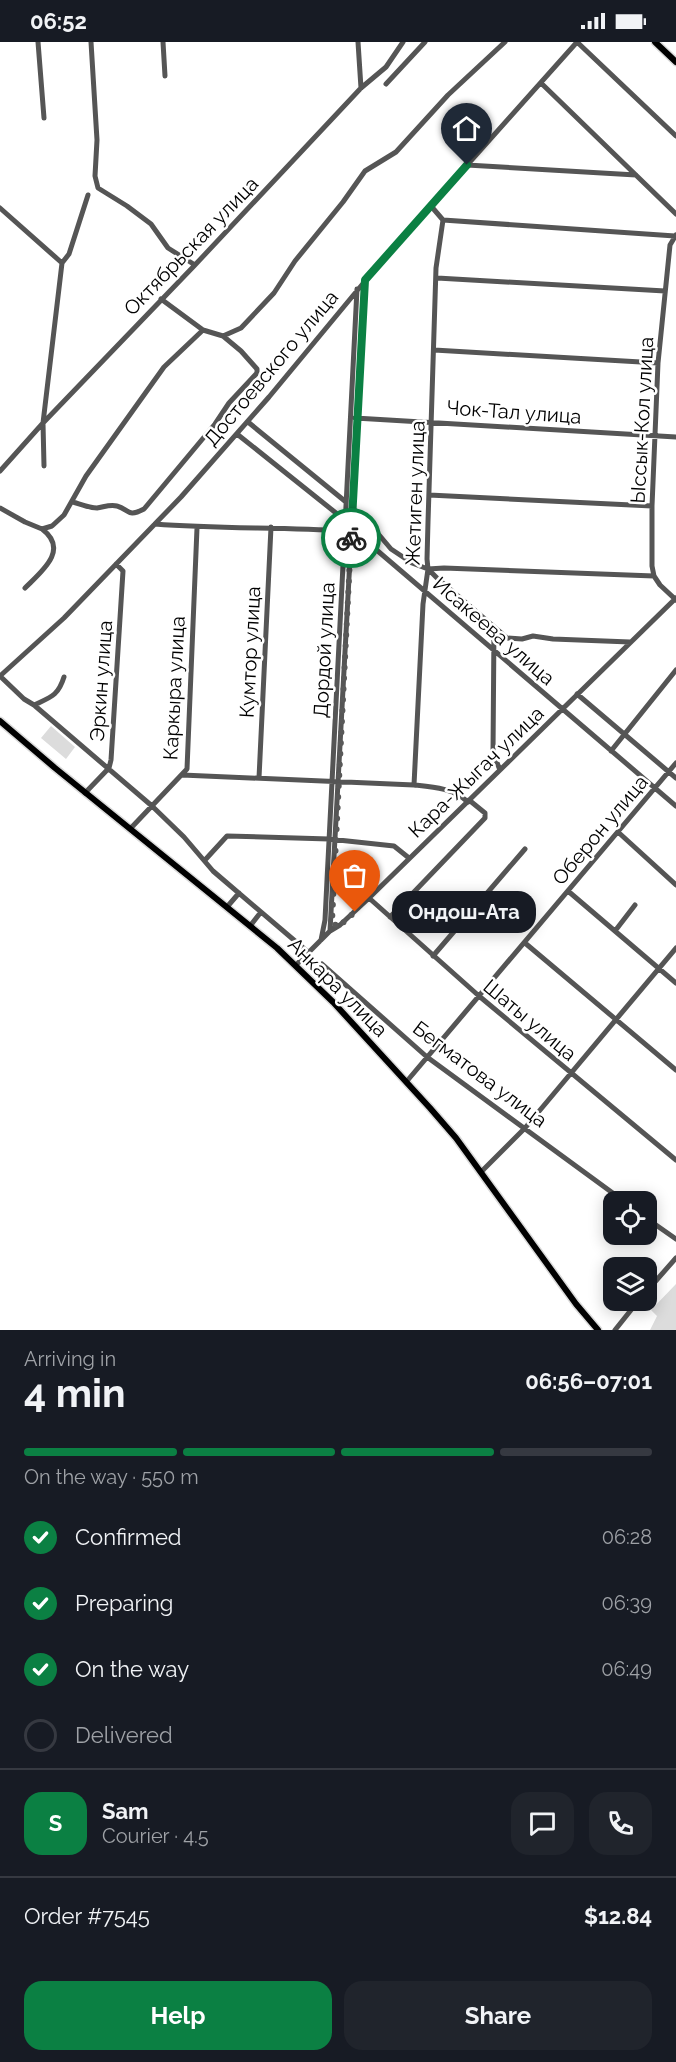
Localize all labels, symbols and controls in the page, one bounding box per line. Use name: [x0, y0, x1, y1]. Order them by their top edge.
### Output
text: 06:52: [30, 8, 87, 34]
pin: [441, 103, 492, 165]
icon: home: [450, 112, 483, 145]
street label: Октябрьская улица: [119, 172, 263, 320]
street label: Достоевского улица: [199, 285, 343, 451]
street label: Ыссык-Кол улица: [626, 336, 658, 504]
street label: Чок-Тал улица: [446, 395, 582, 429]
street label: Жетиген улица: [400, 420, 430, 566]
courier: [321, 508, 381, 568]
icon: bike: [335, 522, 368, 555]
street label: Исакеева улица: [428, 572, 560, 690]
street label: Дордой улица: [308, 582, 340, 718]
street label: Кумтор улица: [235, 586, 265, 718]
street label: Каркыра улица: [158, 615, 190, 761]
street label: Эркин улица: [85, 619, 117, 743]
street label: Кара-Жыгач улица: [403, 701, 549, 843]
street label: Оберон улица: [547, 770, 653, 890]
pin: [329, 850, 380, 912]
icon: bag: [338, 859, 371, 892]
callout: Ондош-Ата: [391, 891, 535, 933]
text: Ондош-Ата: [408, 900, 520, 924]
street label: Анкара улица: [283, 932, 393, 1042]
street label: Шаты улица: [479, 974, 581, 1066]
street label: Бегматова улица: [408, 1016, 552, 1132]
map controls: [603, 1191, 657, 1311]
button: locate: [603, 1191, 657, 1245]
button: layers: [603, 1257, 657, 1311]
text: Arriving in: [24, 1347, 116, 1371]
text: 06:56–07:01: [525, 1368, 652, 1394]
text: 4 min: [24, 1370, 125, 1416]
text: On the way · 550 m: [24, 1465, 199, 1489]
icon: check: [24, 1521, 57, 1554]
text: Confirmed: [75, 1524, 182, 1550]
text: 06:28: [602, 1525, 652, 1549]
icon: check: [24, 1587, 57, 1620]
text: Preparing: [75, 1590, 173, 1616]
text: 06:39: [602, 1591, 652, 1615]
icon: check: [24, 1653, 57, 1686]
text: On the way: [75, 1656, 189, 1682]
text: 06:49: [601, 1657, 652, 1681]
text: Delivered: [75, 1722, 173, 1748]
button: chat: [511, 1792, 574, 1855]
button: phone: [589, 1792, 652, 1855]
text: Sam: [102, 1798, 149, 1824]
text: S: [49, 1810, 62, 1836]
text: Courier · 4.5: [102, 1824, 209, 1848]
text: Order #7545: [24, 1903, 150, 1929]
text: $12.84: [584, 1903, 652, 1929]
button: Help: [24, 1981, 332, 2050]
button: Share: [344, 1981, 652, 2050]

